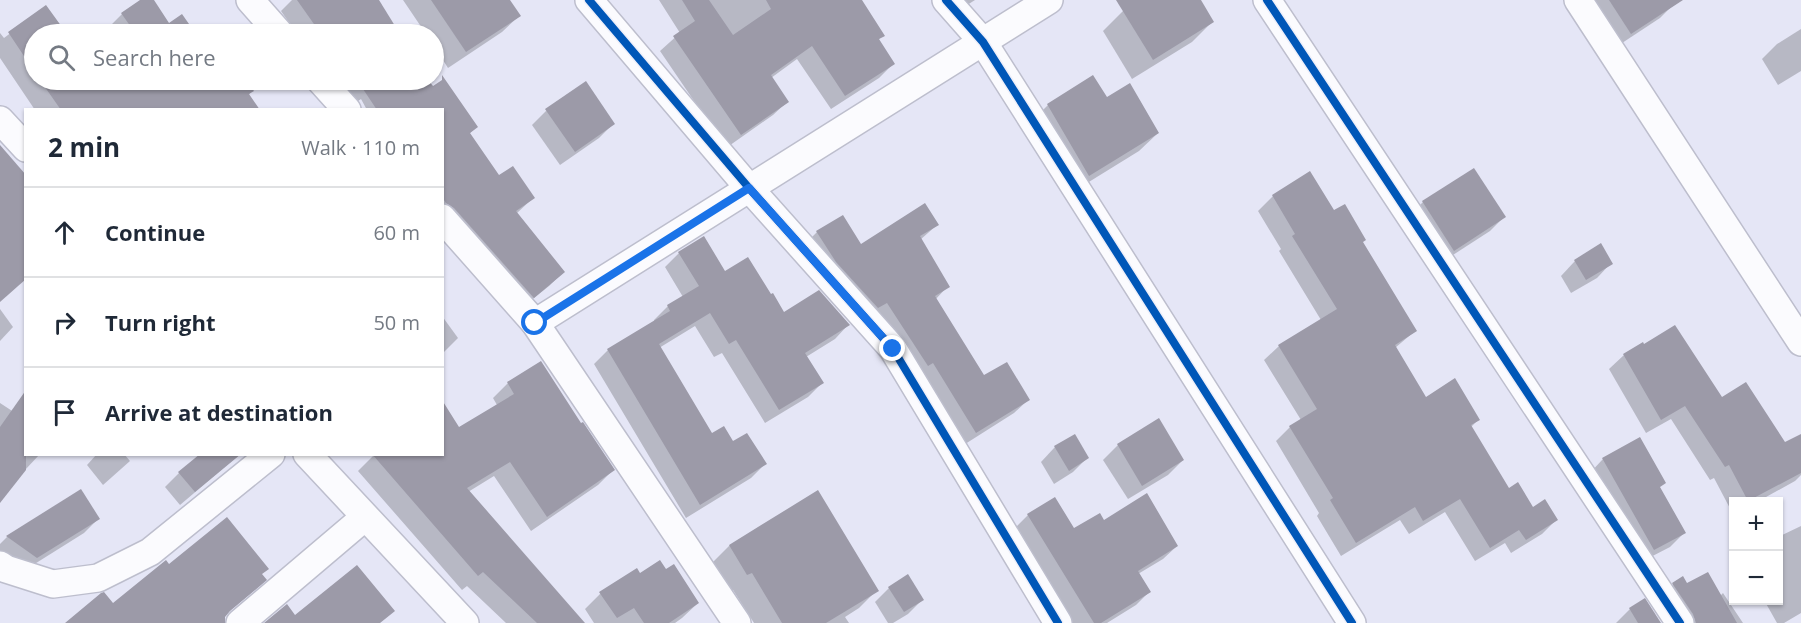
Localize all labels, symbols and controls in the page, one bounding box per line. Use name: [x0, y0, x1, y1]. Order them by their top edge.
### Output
search box: [24, 24, 444, 90]
icon: search: [45, 41, 78, 74]
text: Search here: [93, 42, 216, 72]
text: 2 min: [48, 129, 120, 165]
text: Walk · 110 m: [301, 134, 420, 161]
icon: ahead: [48, 216, 81, 249]
text: Continue: [105, 217, 205, 247]
text: 60 m: [373, 219, 420, 246]
icon: right: [48, 306, 81, 339]
text: Turn right: [105, 307, 216, 337]
text: 50 m: [373, 309, 420, 336]
route start: [521, 309, 547, 335]
route end: [879, 335, 905, 361]
icon: arrive: [48, 396, 81, 429]
text: Arrive at destination: [105, 397, 333, 427]
map controls: [1729, 497, 1783, 605]
button: +: [1729, 497, 1783, 551]
button: −: [1729, 551, 1783, 605]

